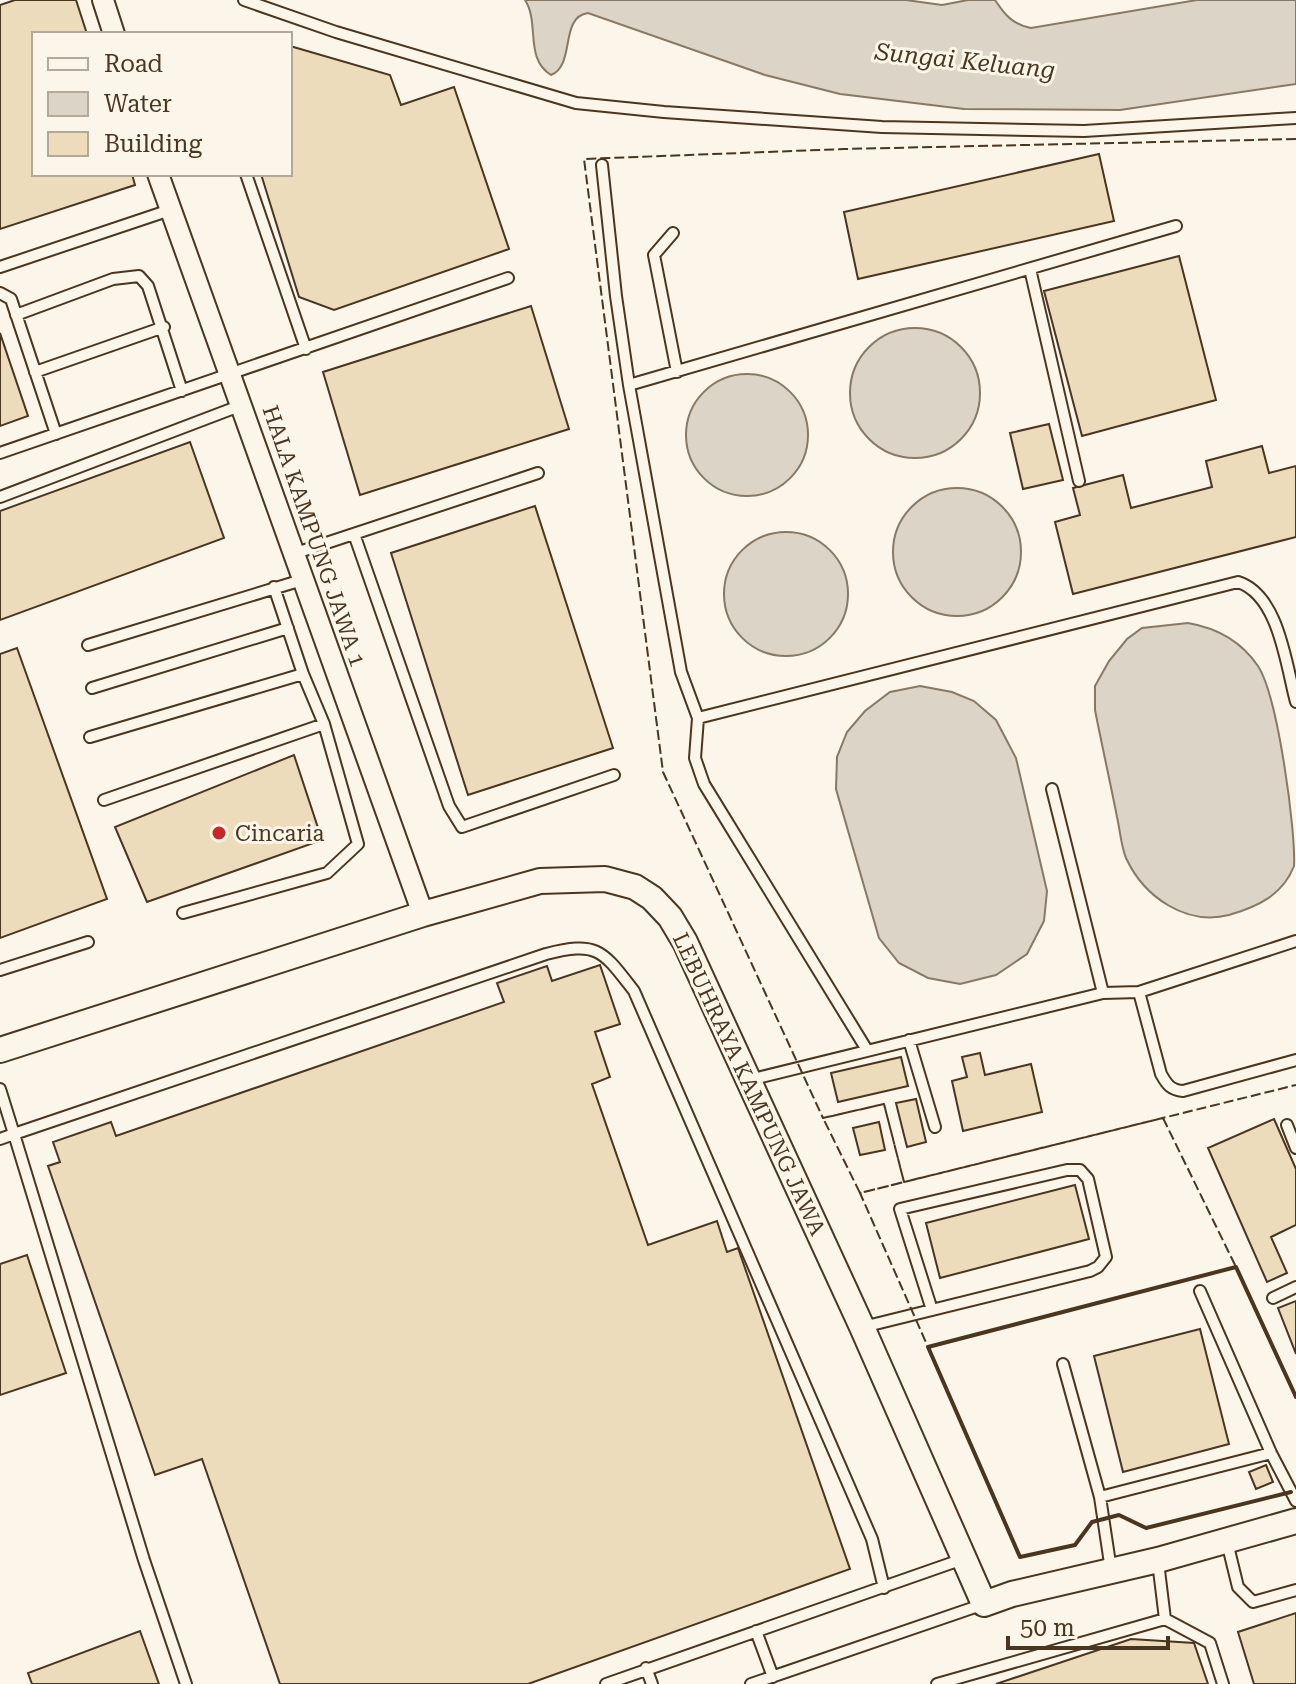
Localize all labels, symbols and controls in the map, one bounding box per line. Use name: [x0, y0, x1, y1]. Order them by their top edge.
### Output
legend: [32, 32, 292, 176]
water label: Sungai Keluang: [873, 38, 1056, 84]
text: Road: [104, 50, 163, 78]
text: Water: [104, 90, 172, 118]
text: Building: [104, 130, 202, 158]
street label: HALA KAMPUNG JAWA 1: [257, 402, 371, 670]
place label: Cincaria: [235, 821, 324, 846]
marker: Cincaria: [210, 824, 228, 842]
street label: LEBUHRAYA KAMPUNG JAWA: [668, 929, 831, 1240]
scale bar: [1008, 1600, 1168, 1650]
text: 50 m: [1020, 1614, 1075, 1642]

